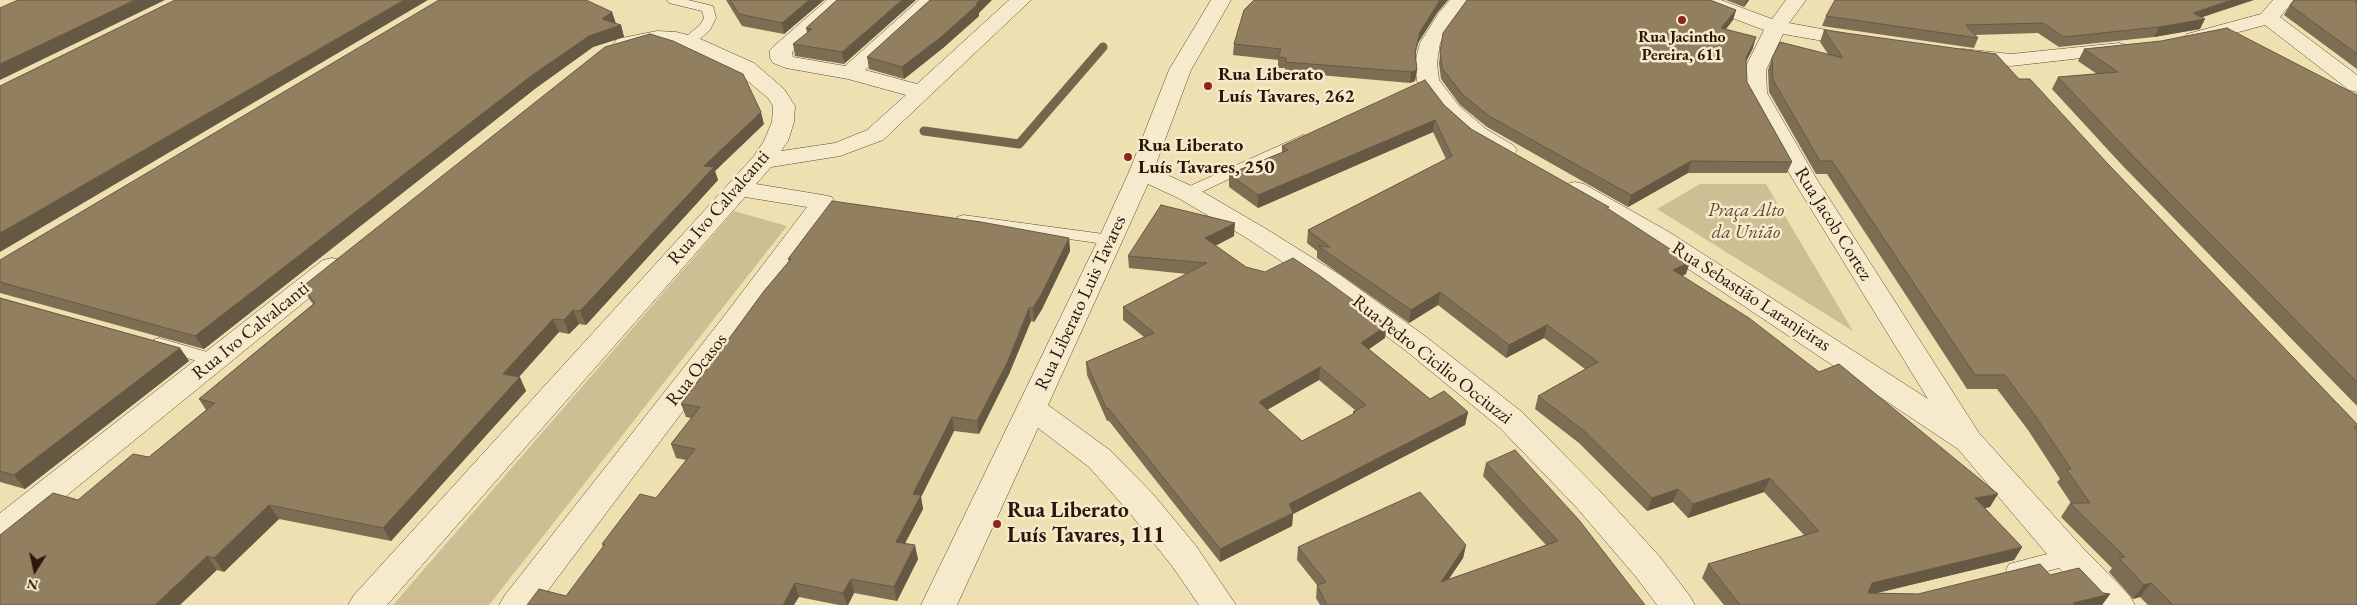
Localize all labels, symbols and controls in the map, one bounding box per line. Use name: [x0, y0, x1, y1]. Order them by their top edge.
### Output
marker: Rua Jacintho Pereira, 611: [1676, 14, 1688, 26]
place label: Rua Jacintho Pereira, 611: [1638, 28, 1726, 66]
place label: Rua Liberato Luís Tavares, 262: [1218, 64, 1354, 108]
marker: Rua Liberato Luís Tavares, 262: [1202, 80, 1214, 92]
place label: Rua Liberato Luís Tavares, 250: [1138, 135, 1274, 179]
street label: Rua Ivo Calvalcanti: [663, 146, 775, 270]
marker: Rua Liberato Luís Tavares, 250: [1122, 151, 1134, 163]
street label: Rua Jacob Cortez: [1789, 163, 1877, 285]
park label: Praça Alto da União: [1708, 200, 1784, 244]
street label: Rua Liberato Luis Tavares: [1030, 212, 1132, 394]
street label: Rua Sebastião Laranjeiras: [1667, 237, 1835, 357]
street label: Rua Ivo Calvalcanti: [188, 277, 314, 385]
street label: Rua Pedro Cicilio Occiuzzi: [1347, 290, 1517, 430]
street label: Rua Ocasos: [661, 329, 733, 411]
place label: Rua Liberato Luís Tavares, 111: [1007, 498, 1165, 550]
marker: Rua Liberato Luís Tavares, 111: [991, 518, 1003, 530]
north arrow: [10, 545, 60, 595]
text: N: [25, 575, 40, 595]

